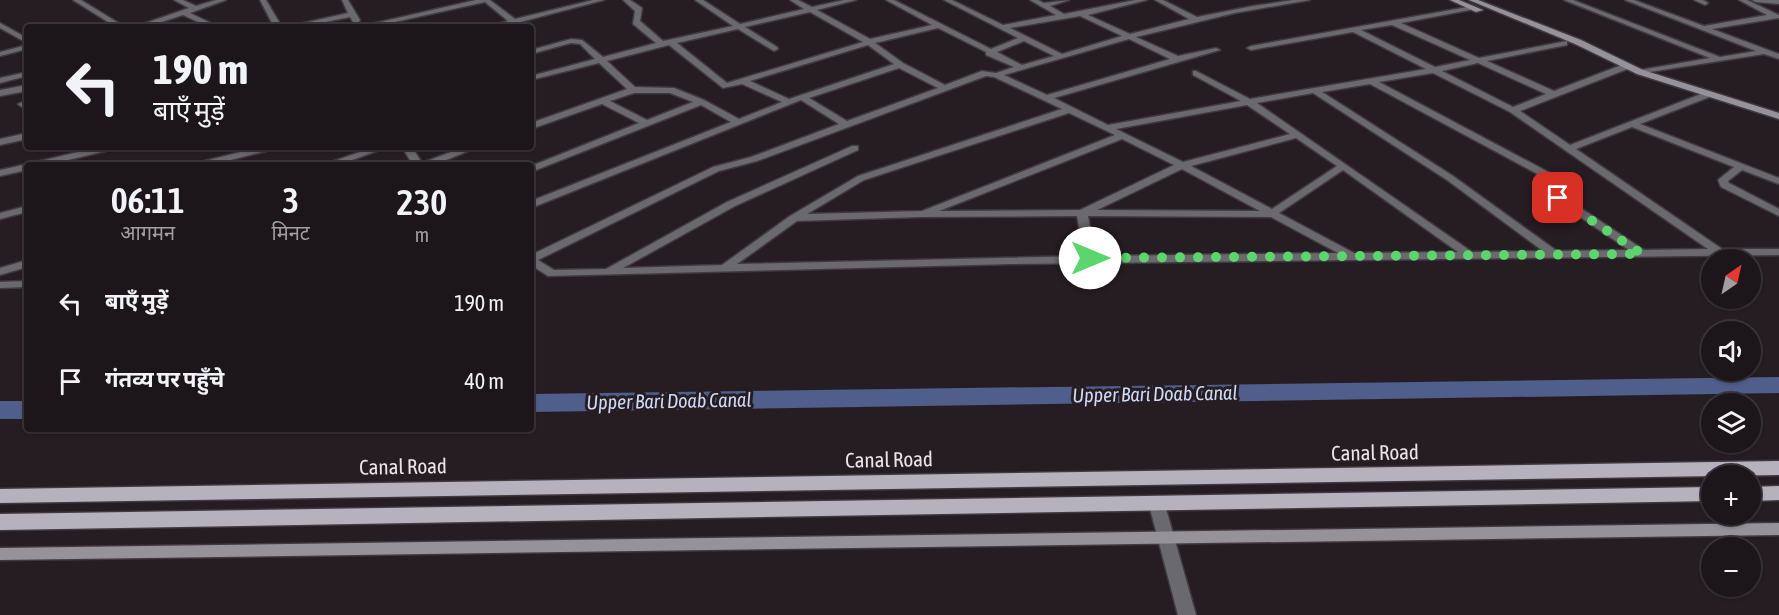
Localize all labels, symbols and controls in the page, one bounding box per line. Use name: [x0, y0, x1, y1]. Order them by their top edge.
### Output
text: 190 m: [153, 45, 248, 93]
icon: left: [54, 48, 132, 126]
text: बाएँ मुड़ें: [153, 95, 225, 126]
pin: [1532, 172, 1583, 223]
text: 06:11: [111, 179, 185, 221]
text: 3: [282, 179, 299, 221]
text: 230: [397, 181, 447, 223]
icon: arrive: [1541, 181, 1574, 214]
text: आगमन: [120, 221, 175, 244]
text: मिनट: [272, 221, 310, 244]
text: m: [415, 223, 429, 246]
position arrow: [1058, 226, 1122, 290]
north arrow: [1701, 249, 1761, 309]
map controls: [1701, 249, 1761, 597]
icon: left: [54, 287, 87, 320]
text: बाएँ मुड़ें: [105, 288, 168, 314]
text: 190 m: [454, 290, 504, 316]
button: sound: [1701, 321, 1761, 381]
icon: arrive: [54, 365, 87, 398]
text: गंतव्य पर पहुँचे: [105, 366, 224, 392]
text: 40 m: [464, 368, 504, 394]
water label: Upper Bari Doab Canal: [1072, 381, 1238, 406]
water label: Upper Bari Doab Canal: [586, 388, 752, 413]
button: layers: [1701, 393, 1761, 453]
street label: Canal Road: [1331, 439, 1419, 465]
street label: Canal Road: [845, 446, 933, 472]
street label: Canal Road: [359, 453, 447, 479]
button: +: [1701, 465, 1761, 525]
button: −: [1701, 537, 1761, 597]

